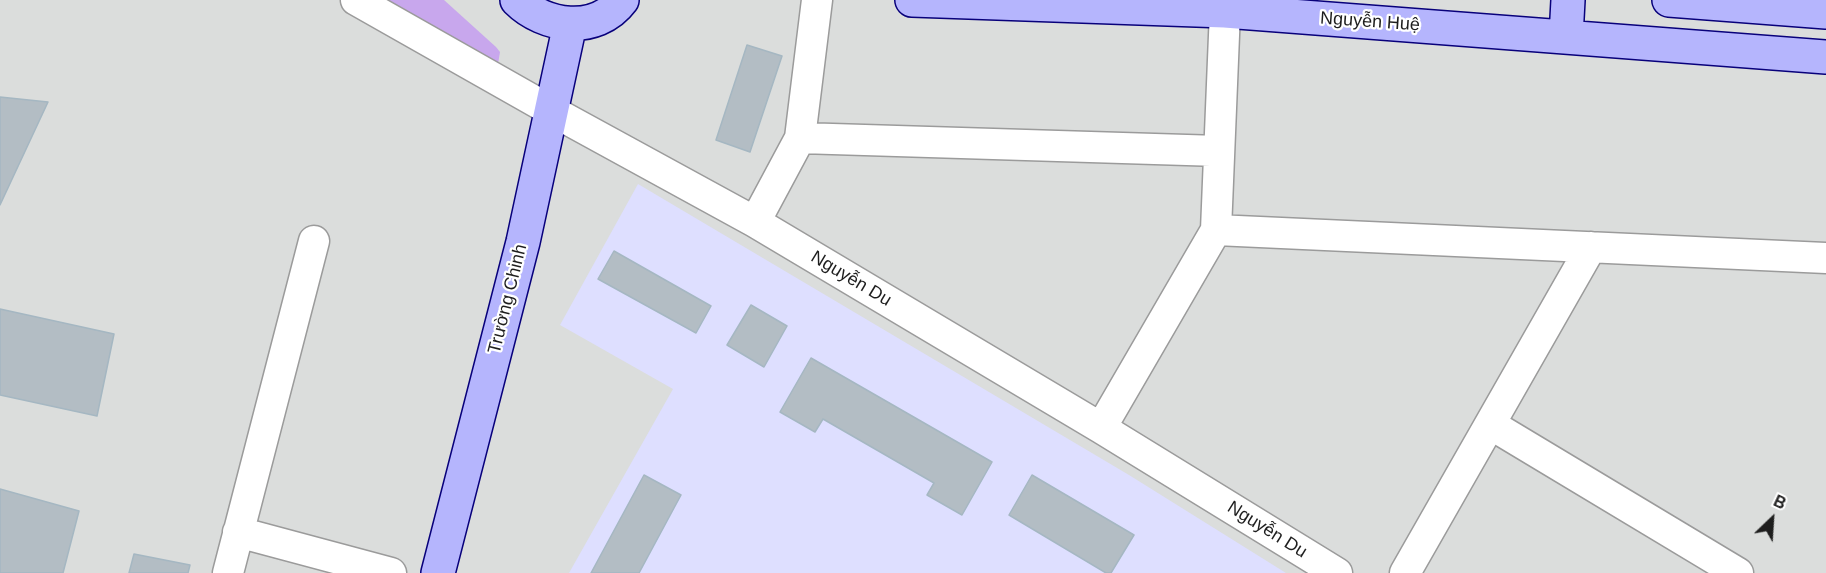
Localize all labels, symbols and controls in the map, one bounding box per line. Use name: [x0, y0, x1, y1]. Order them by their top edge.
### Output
street label: Nguyễn Huệ: [1319, 8, 1421, 36]
street label: Trường Chinh: [484, 242, 532, 356]
street label: Nguyễn Du: [807, 247, 895, 311]
north arrow: [1742, 489, 1802, 549]
text: B: [1771, 492, 1789, 512]
street label: Nguyễn Du: [1223, 497, 1311, 563]

